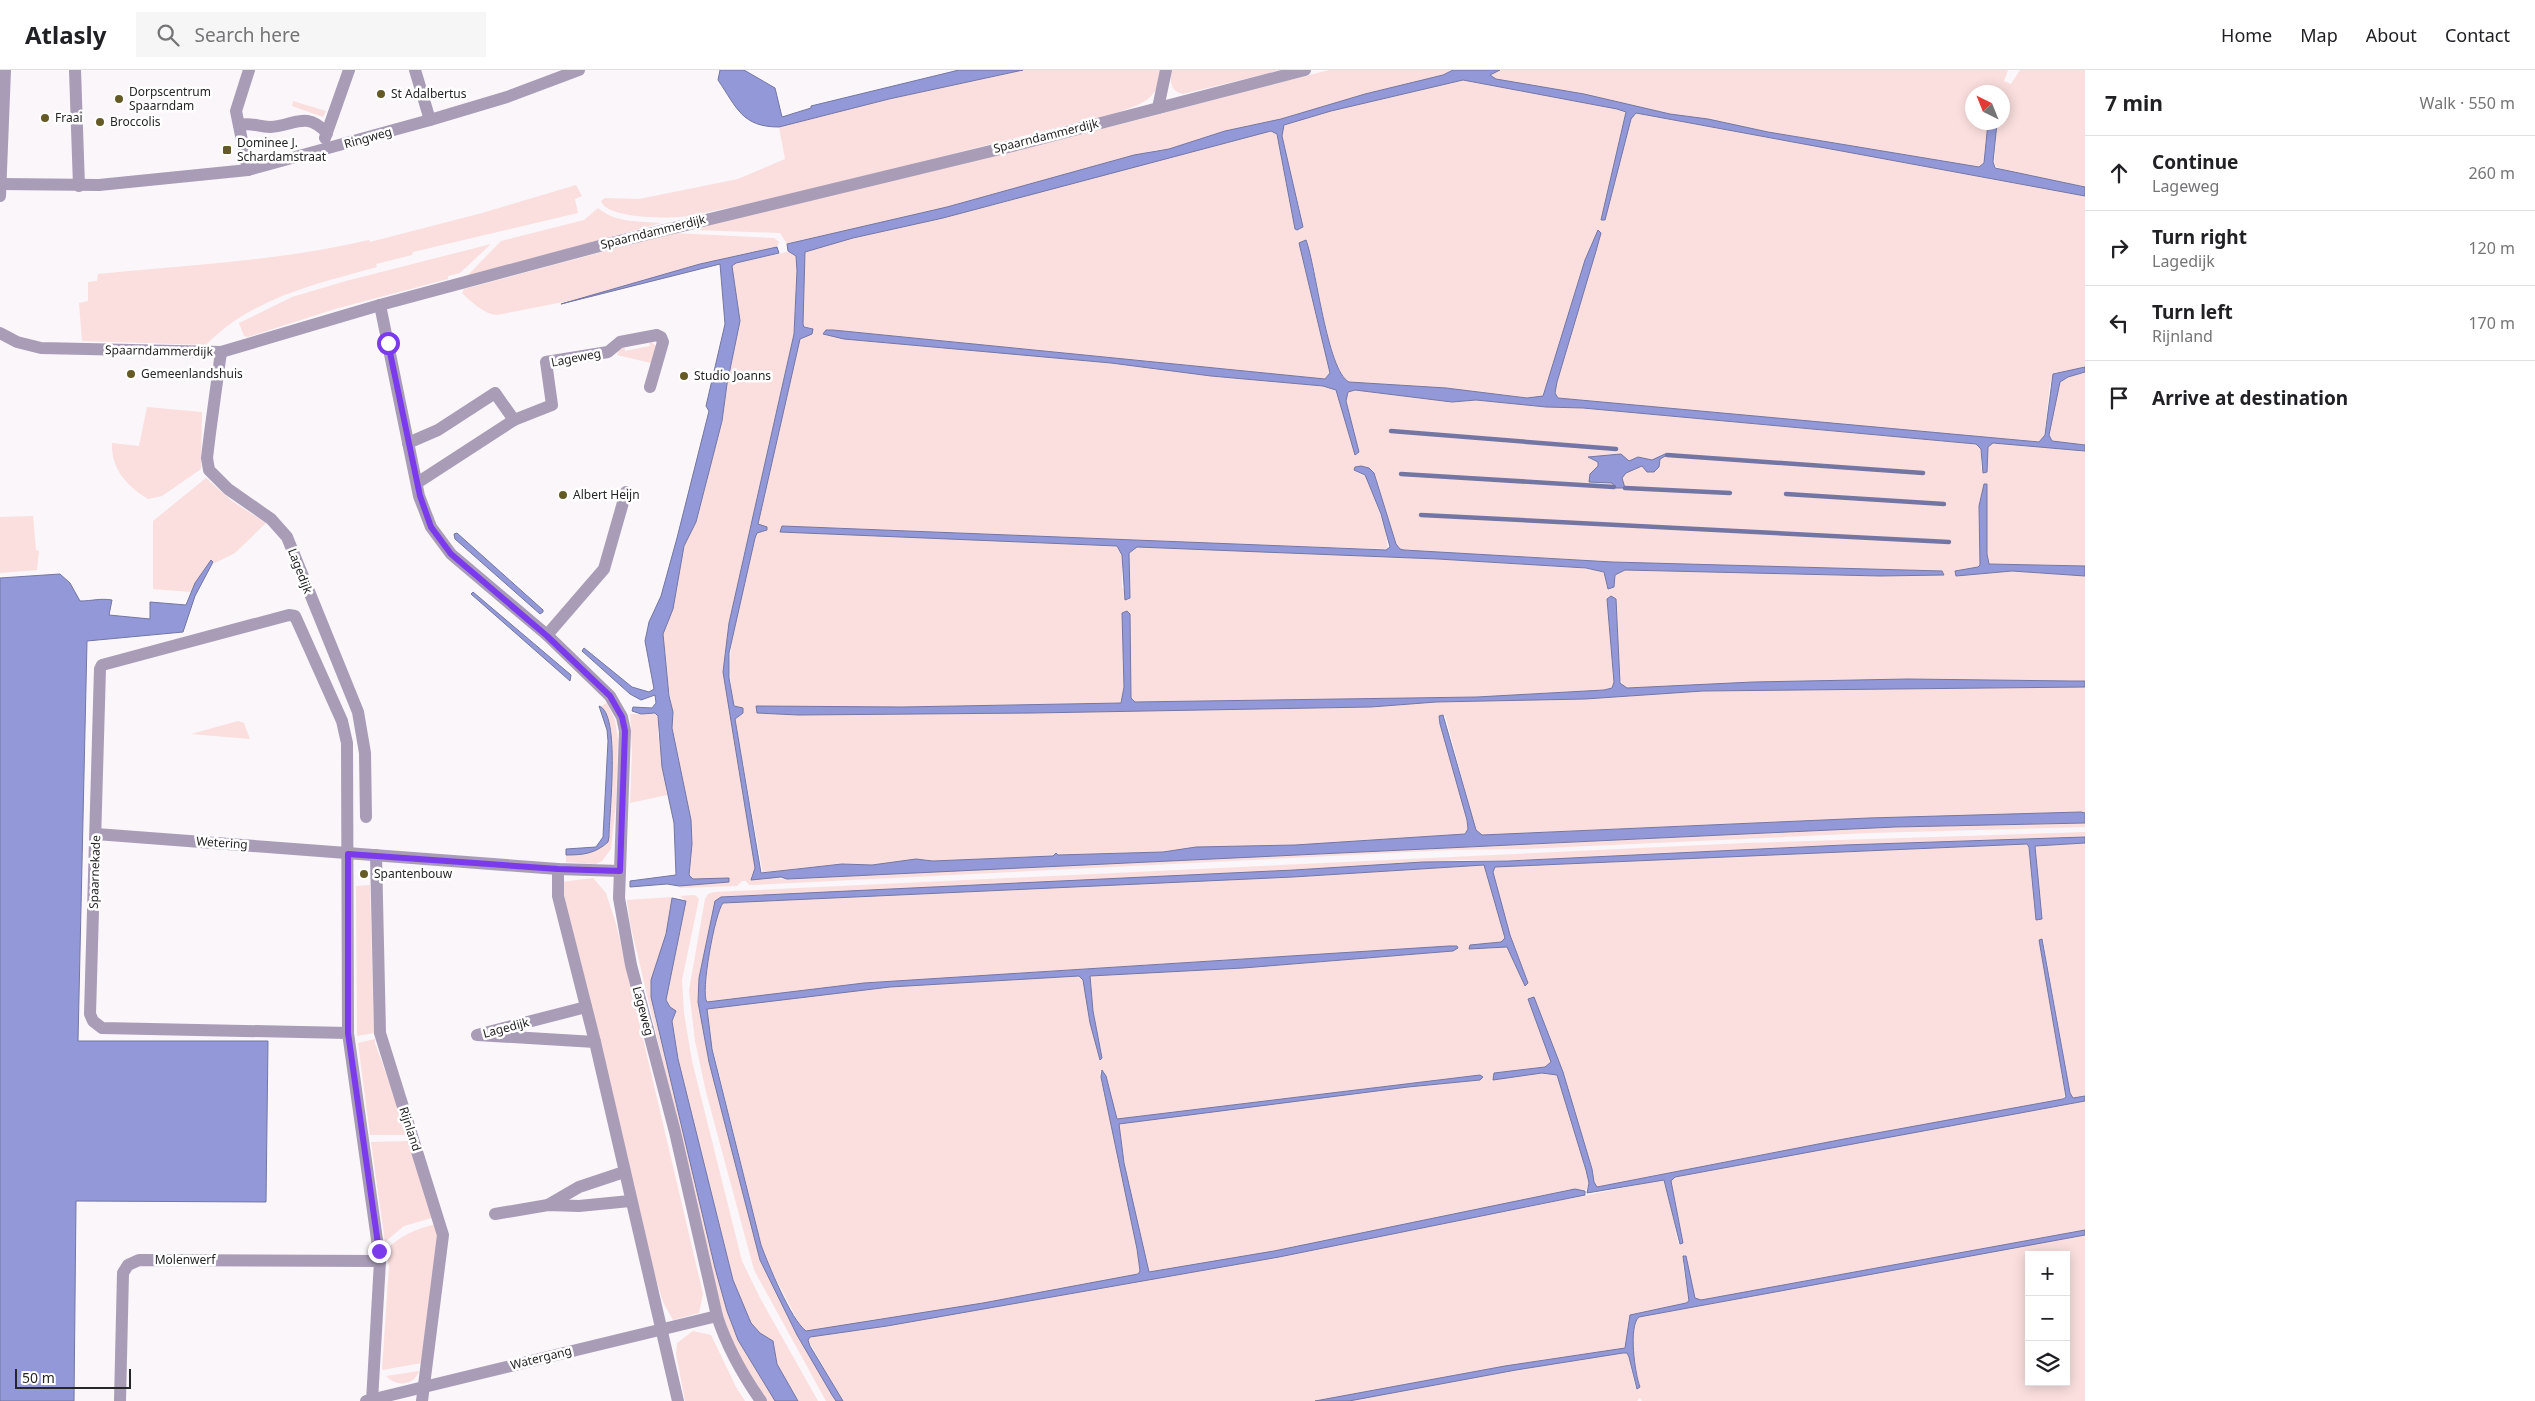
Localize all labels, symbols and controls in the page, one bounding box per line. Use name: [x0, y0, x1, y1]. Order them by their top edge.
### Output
search box: [136, 12, 486, 57]
text: Atlasly: [25, 18, 106, 51]
icon: search: [154, 21, 182, 49]
text: Search here: [194, 22, 300, 48]
text: Home: [2221, 23, 2272, 47]
text: Map: [2300, 23, 2338, 47]
text: About: [2366, 23, 2417, 47]
text: Contact: [2445, 23, 2510, 47]
place label: Dorpscentrum Spaarndam: [129, 83, 211, 114]
place label: St Adalbertus: [391, 85, 467, 102]
north arrow: [1965, 85, 2010, 130]
marker: St Adalbertus: [375, 88, 387, 100]
text: 7 min: [2105, 89, 2163, 117]
text: Walk · 550 m: [2420, 92, 2515, 114]
marker: Dorpscentrum Spaarndam: [113, 93, 125, 105]
place label: Fraai: [55, 109, 83, 126]
marker: Fraai: [39, 112, 51, 124]
place label: Broccolis: [110, 113, 161, 130]
street label: Spaarndammerdijk: [992, 114, 1101, 157]
marker: Broccolis: [94, 116, 106, 128]
street label: Ringweg: [342, 123, 394, 152]
place label: Dominee J. Schardamstraat: [237, 134, 327, 165]
marker: Dominee J. Schardamstraat: [221, 144, 233, 156]
text: Continue: [2152, 149, 2238, 175]
icon: ahead: [2105, 159, 2133, 187]
text: 260 m: [2468, 162, 2515, 184]
text: Lageweg: [2152, 175, 2219, 197]
street label: Spaarndammerdijk: [599, 210, 708, 253]
text: Turn right: [2152, 224, 2247, 250]
icon: right: [2105, 234, 2133, 262]
text: 120 m: [2468, 237, 2515, 259]
text: Lagedijk: [2152, 250, 2215, 272]
text: Turn left: [2152, 299, 2233, 325]
icon: left: [2105, 309, 2133, 337]
text: 170 m: [2468, 312, 2515, 334]
text: Rijnland: [2152, 325, 2213, 347]
route start: [377, 332, 400, 355]
street label: Spaarndammerdijk: [105, 341, 214, 360]
street label: Lageweg: [549, 344, 602, 371]
place label: Gemeenlandshuis: [141, 365, 243, 382]
place label: Studio Joanns: [694, 367, 771, 384]
marker: Gemeenlandshuis: [125, 368, 137, 380]
marker: Studio Joanns: [678, 370, 690, 382]
icon: arrive: [2105, 384, 2133, 412]
text: Arrive at destination: [2152, 385, 2348, 411]
place label: Albert Heijn: [573, 486, 640, 503]
marker: Albert Heijn: [557, 489, 569, 501]
street label: Lagedijk: [284, 546, 317, 596]
street label: Wetering: [196, 832, 248, 853]
street label: Spaarnekade: [85, 835, 104, 909]
place label: Spantenbouw: [374, 865, 453, 882]
marker: Spantenbouw: [358, 868, 370, 880]
street label: Lageweg: [629, 984, 658, 1037]
street label: Lagedijk: [481, 1013, 531, 1042]
street label: Rijnland: [395, 1104, 426, 1153]
route end: [368, 1240, 391, 1263]
street label: Molenwerf: [155, 1251, 216, 1268]
map controls: [2025, 1251, 2070, 1386]
button: +: [2025, 1251, 2070, 1296]
button: −: [2025, 1296, 2070, 1341]
button: layers: [2025, 1341, 2070, 1386]
street label: Watergang: [509, 1342, 573, 1373]
scale bar: [15, 1366, 131, 1389]
text: 50 m: [22, 1368, 55, 1387]

